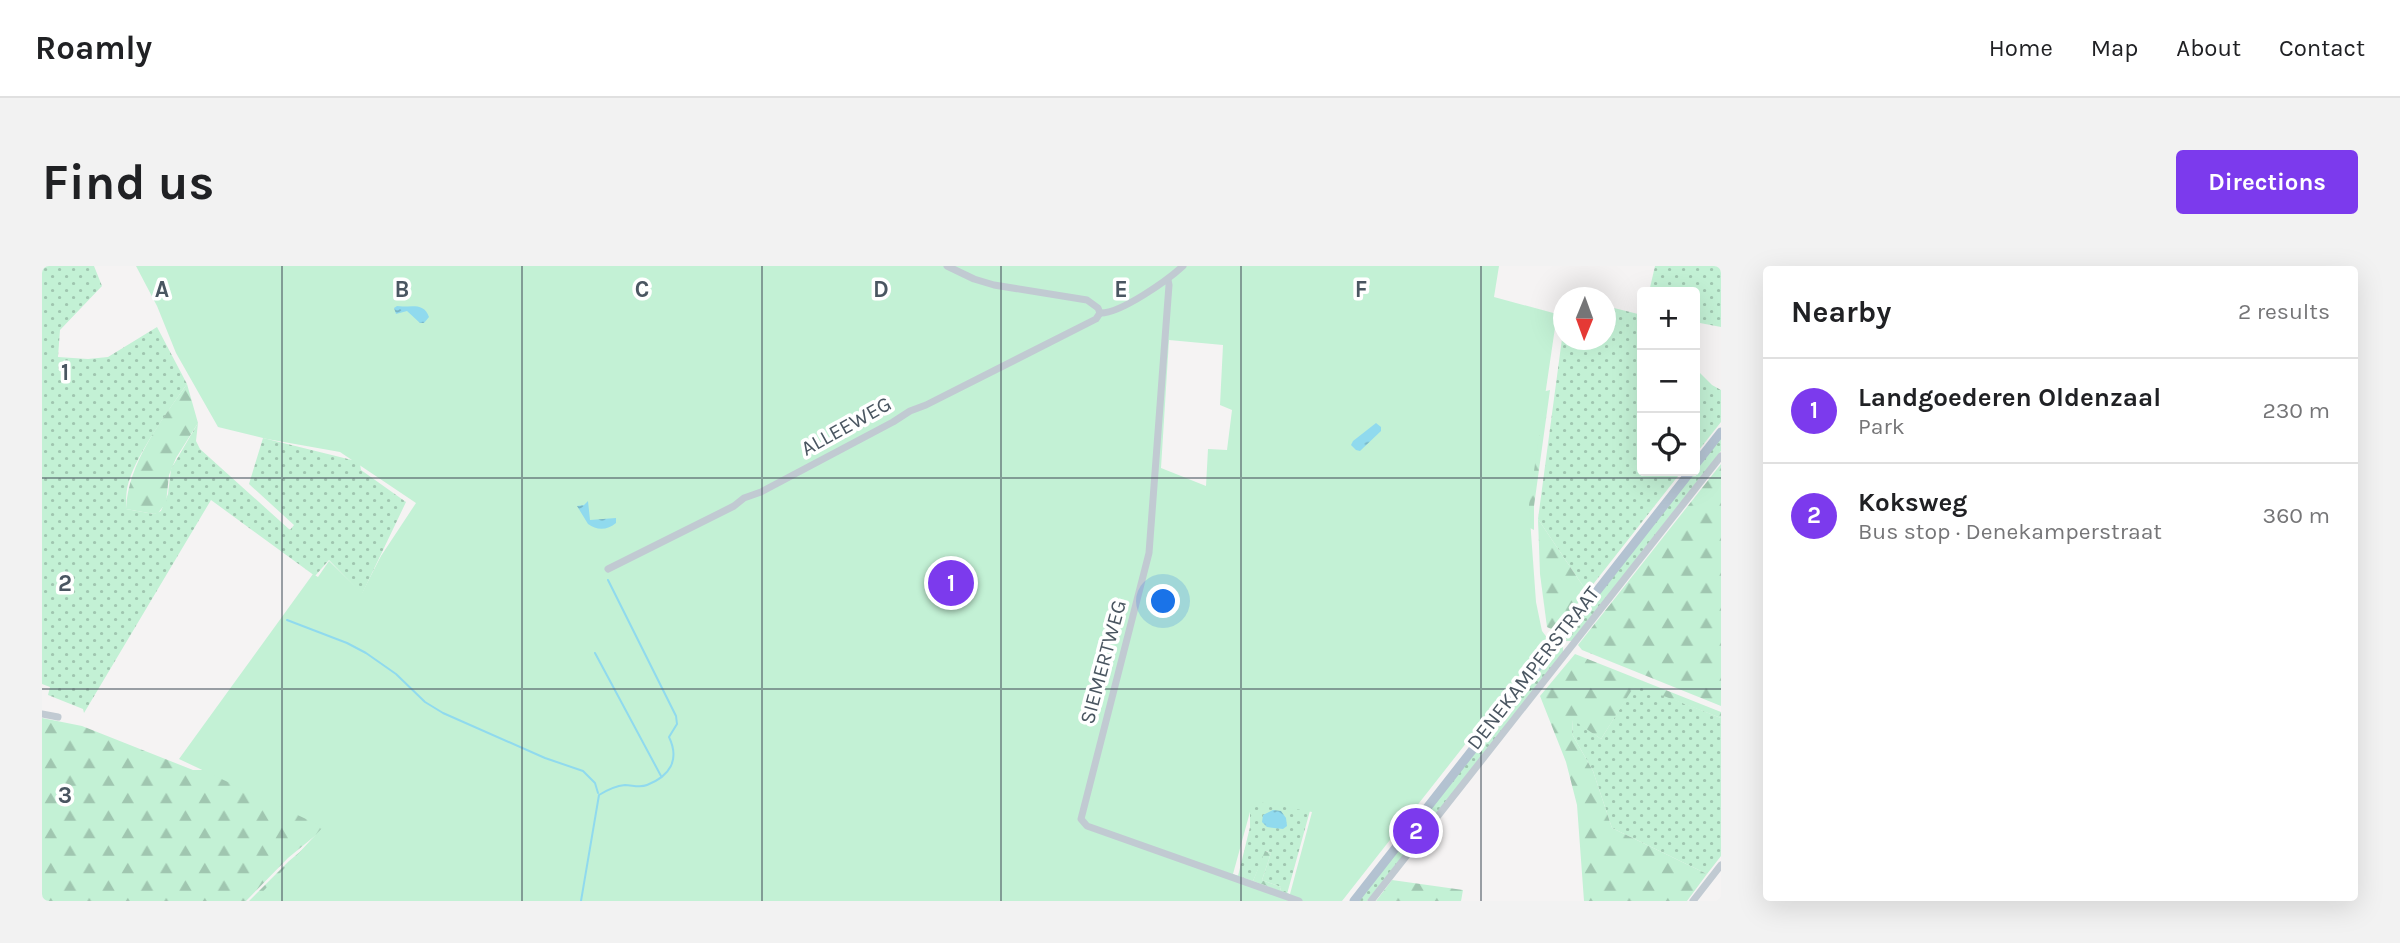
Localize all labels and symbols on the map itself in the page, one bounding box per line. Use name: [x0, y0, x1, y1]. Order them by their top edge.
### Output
text: A: [155, 276, 169, 303]
text: B: [395, 276, 409, 303]
text: C: [635, 276, 649, 303]
text: D: [873, 276, 889, 303]
text: E: [1114, 276, 1128, 303]
text: F: [1355, 276, 1367, 303]
north arrow: [1553, 287, 1616, 350]
text: 1: [61, 359, 69, 386]
street label: ALLEEWEG: [797, 391, 895, 461]
pin: 1: [928, 557, 974, 609]
text: 2: [58, 570, 72, 597]
street label: DENEKAMPERSTRAAT: [1462, 581, 1604, 754]
your location: [1146, 584, 1180, 618]
street label: SIEMERTWEG: [1075, 597, 1131, 727]
text: 3: [58, 782, 72, 809]
pin: 2: [1393, 805, 1439, 857]

